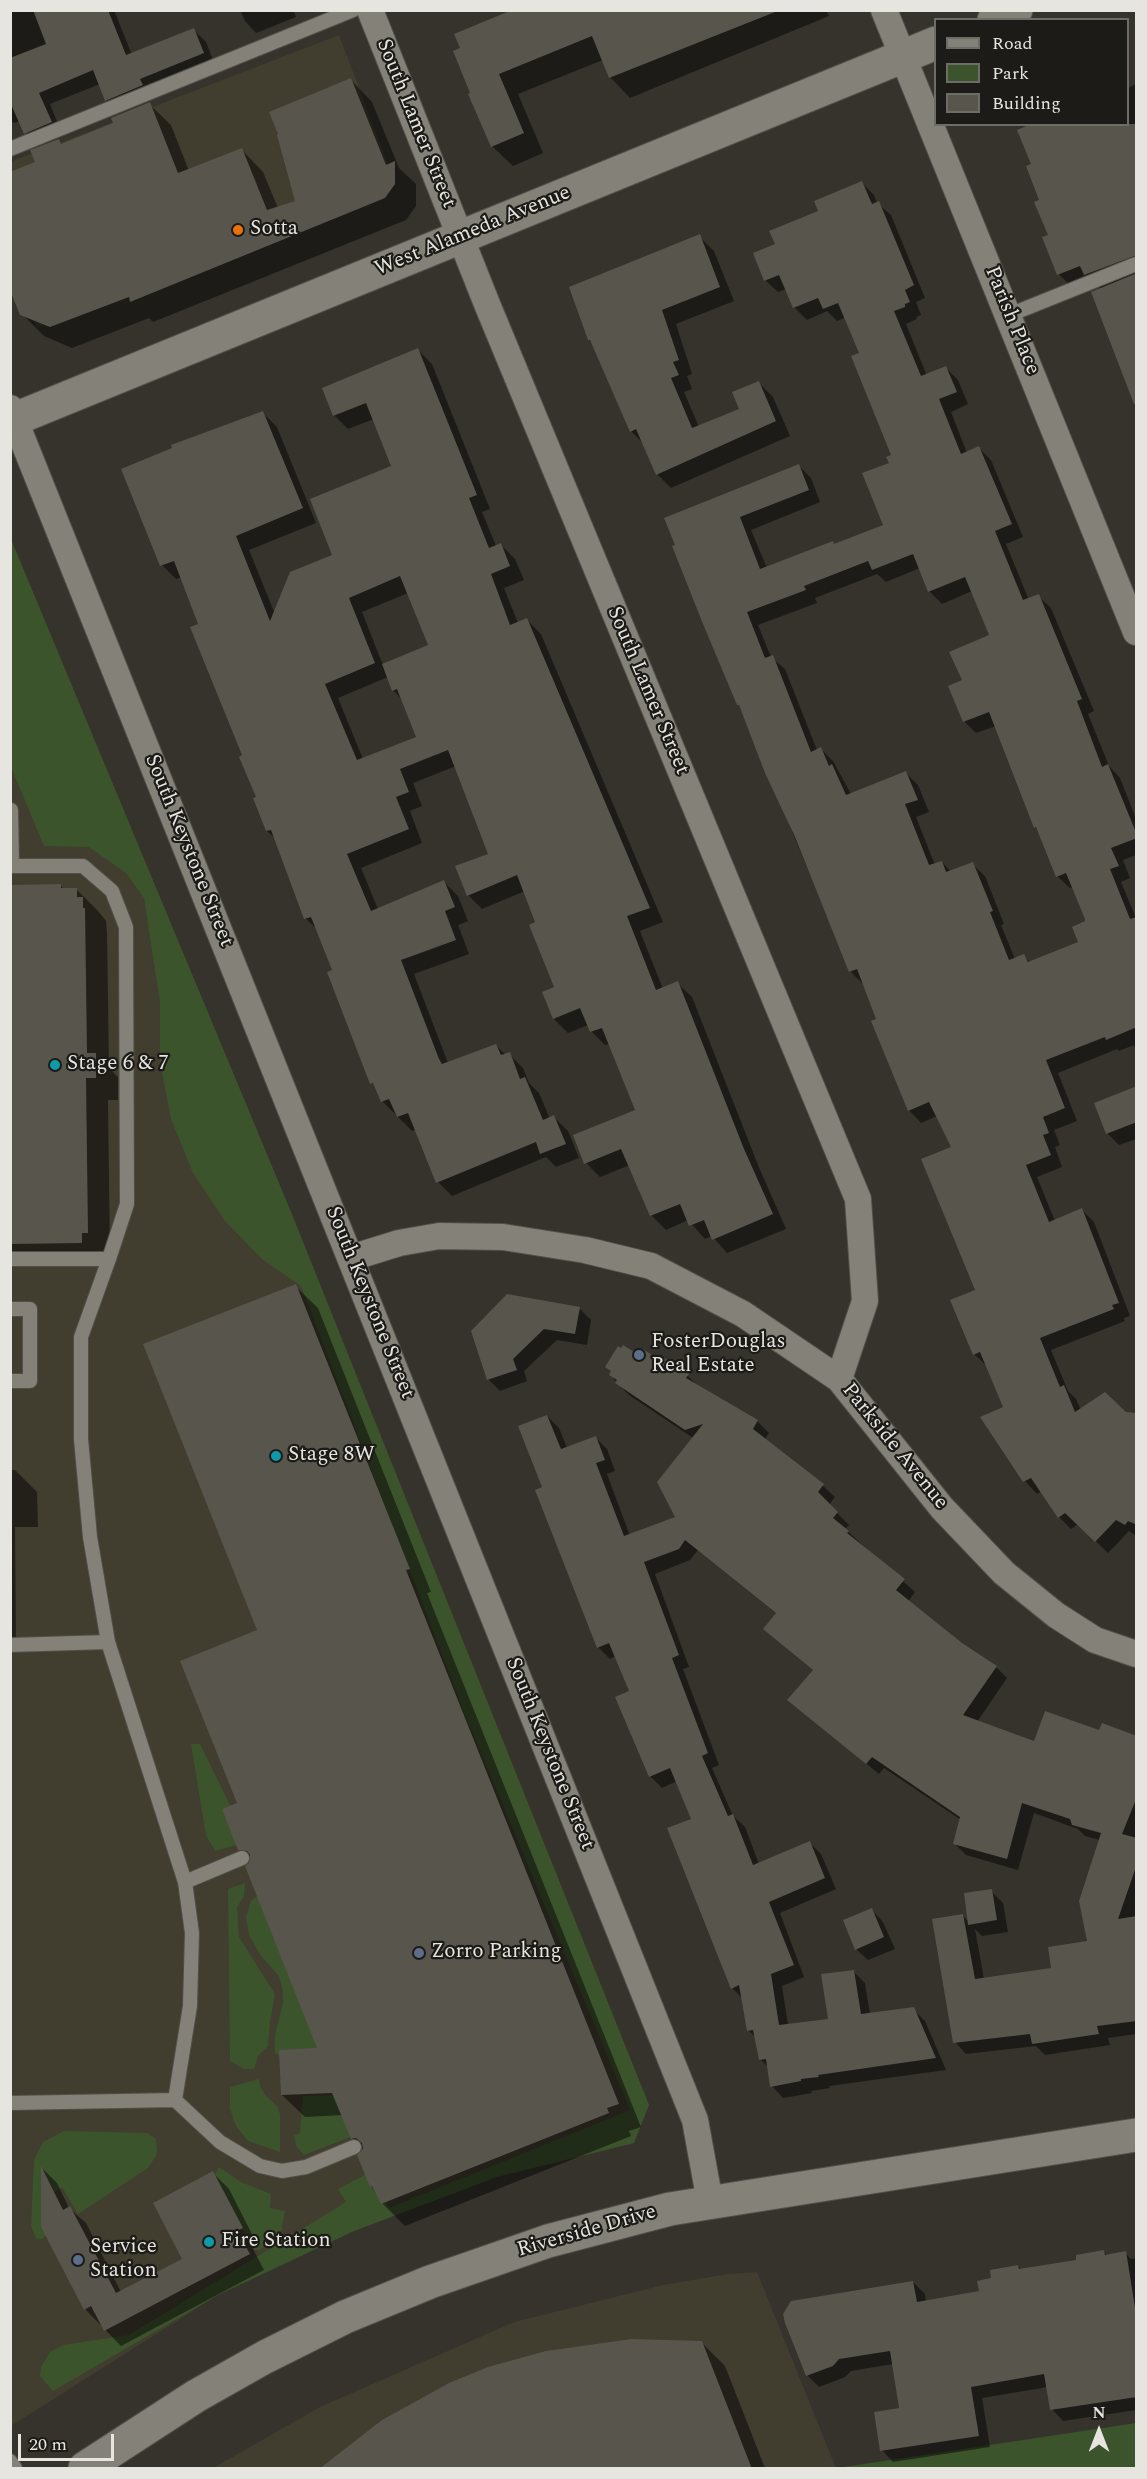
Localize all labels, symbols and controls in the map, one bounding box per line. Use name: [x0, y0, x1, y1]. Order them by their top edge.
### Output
legend: [934, 18, 1129, 126]
text: Road: [992, 30, 1033, 57]
street label: South Lamer Street: [370, 36, 460, 212]
text: Park: [992, 60, 1029, 87]
text: Building: [992, 90, 1061, 117]
street label: West Alameda Avenue: [372, 181, 574, 283]
place label: Sotta: [250, 217, 298, 243]
marker: Sotta: [231, 223, 245, 237]
street label: Parish Place: [978, 263, 1044, 379]
street label: South Lamer Street: [600, 603, 694, 779]
street label: South Keystone Street: [138, 751, 238, 951]
place label: Stage 6 & 7: [67, 1052, 169, 1078]
marker: Stage 6 & 7: [48, 1058, 62, 1072]
street label: South Keystone Street: [319, 1203, 419, 1403]
place label: FosterDouglas Real Estate: [651, 1330, 786, 1380]
marker: FosterDouglas Real Estate: [632, 1348, 646, 1362]
street label: Parkside Avenue: [835, 1379, 953, 1515]
place label: Stage 8W: [288, 1443, 375, 1469]
marker: Stage 8W: [269, 1449, 283, 1463]
street label: South Keystone Street: [499, 1654, 599, 1854]
place label: Zorro Parking: [431, 1940, 562, 1966]
marker: Zorro Parking: [412, 1946, 426, 1960]
street label: Riverside Drive: [515, 2200, 659, 2264]
place label: Fire Station: [221, 2229, 331, 2255]
place label: Service Station: [90, 2235, 157, 2285]
marker: Fire Station: [202, 2235, 216, 2249]
marker: Service Station: [71, 2253, 85, 2267]
north arrow: [1069, 2401, 1129, 2461]
text: N: [1092, 2401, 1106, 2425]
scale bar: [21, 2422, 117, 2460]
text: 20 m: [29, 2431, 67, 2458]

